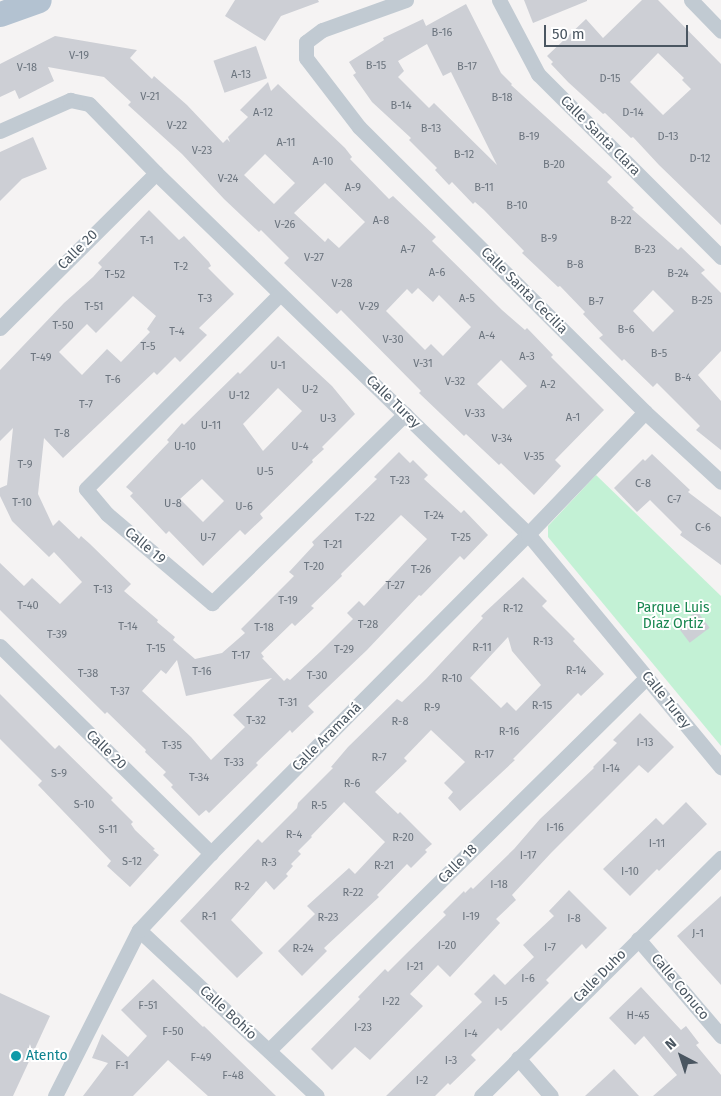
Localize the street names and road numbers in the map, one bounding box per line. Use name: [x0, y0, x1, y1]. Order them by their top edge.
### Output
street label: Calle Santa Clara: [556, 92, 644, 180]
street label: Calle 20: [55, 227, 101, 273]
street label: Calle Santa Cecilia: [477, 244, 571, 338]
street label: Calle Turey: [362, 372, 424, 432]
street label: Calle 19: [121, 524, 169, 568]
street label: Calle Turey: [638, 668, 694, 732]
street label: Calle Aramaná: [289, 699, 365, 775]
street label: Calle 20: [82, 727, 130, 773]
street label: Calle 18: [435, 841, 481, 887]
street label: Calle Duho: [570, 946, 630, 1006]
street label: Calle Conuco: [647, 950, 713, 1024]
street label: Calle Bohío: [196, 982, 260, 1044]

